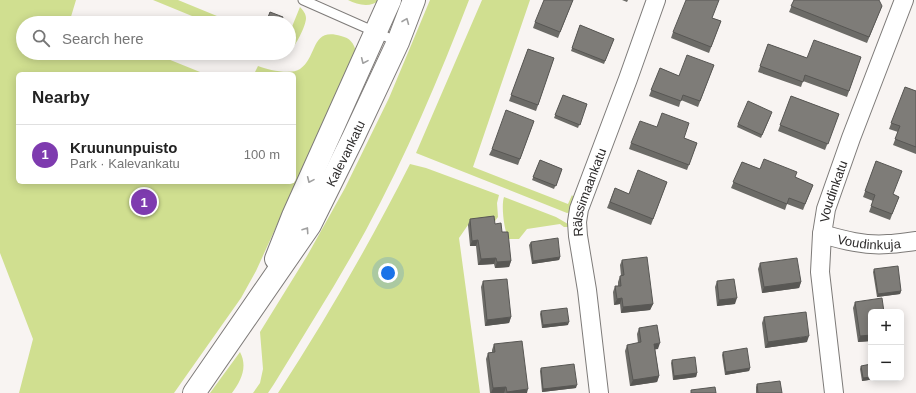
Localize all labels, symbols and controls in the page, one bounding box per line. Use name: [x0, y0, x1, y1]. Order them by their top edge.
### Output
search box: [16, 16, 296, 60]
one-way arrow: [401, 17, 409, 25]
icon: search: [30, 27, 52, 49]
text: Search here: [62, 30, 144, 47]
one-way arrow: [360, 58, 368, 65]
text: Nearby: [32, 88, 90, 107]
street label: Kalevankatu: [323, 118, 368, 189]
text: Kruununpuisto: [70, 139, 177, 156]
street label: Rälssimaankatu: [570, 146, 609, 237]
text: 1: [41, 147, 49, 162]
text: 100 m: [244, 147, 280, 162]
text: Park · Kalevankatu: [70, 156, 180, 171]
street label: Voudinkatu: [817, 159, 850, 223]
one-way arrow: [307, 175, 315, 183]
pin: 1: [131, 187, 157, 217]
one-way arrow: [301, 228, 308, 235]
street label: Voudinkuja: [836, 232, 902, 252]
your location: [378, 263, 398, 283]
map controls: [868, 309, 904, 381]
button: +: [868, 309, 904, 345]
button: −: [868, 345, 904, 381]

